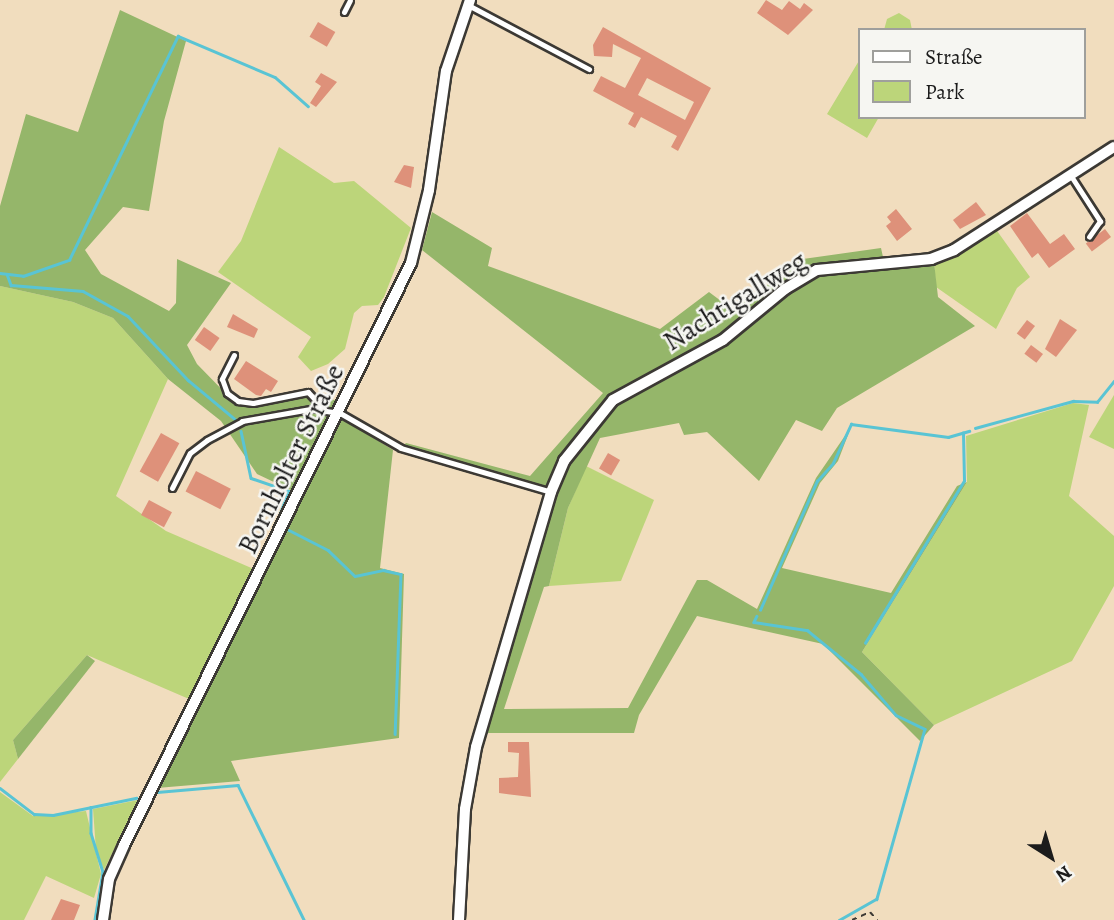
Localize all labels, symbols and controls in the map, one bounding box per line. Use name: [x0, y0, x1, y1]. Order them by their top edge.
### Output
legend: [858, 28, 1086, 119]
text: Straße: [925, 43, 983, 71]
text: Park: [925, 78, 964, 106]
street label: Nachtigallweg: [657, 244, 813, 358]
street label: Bornholter Straße: [231, 359, 351, 559]
north arrow: [1016, 822, 1086, 892]
text: N: [1050, 859, 1077, 888]

